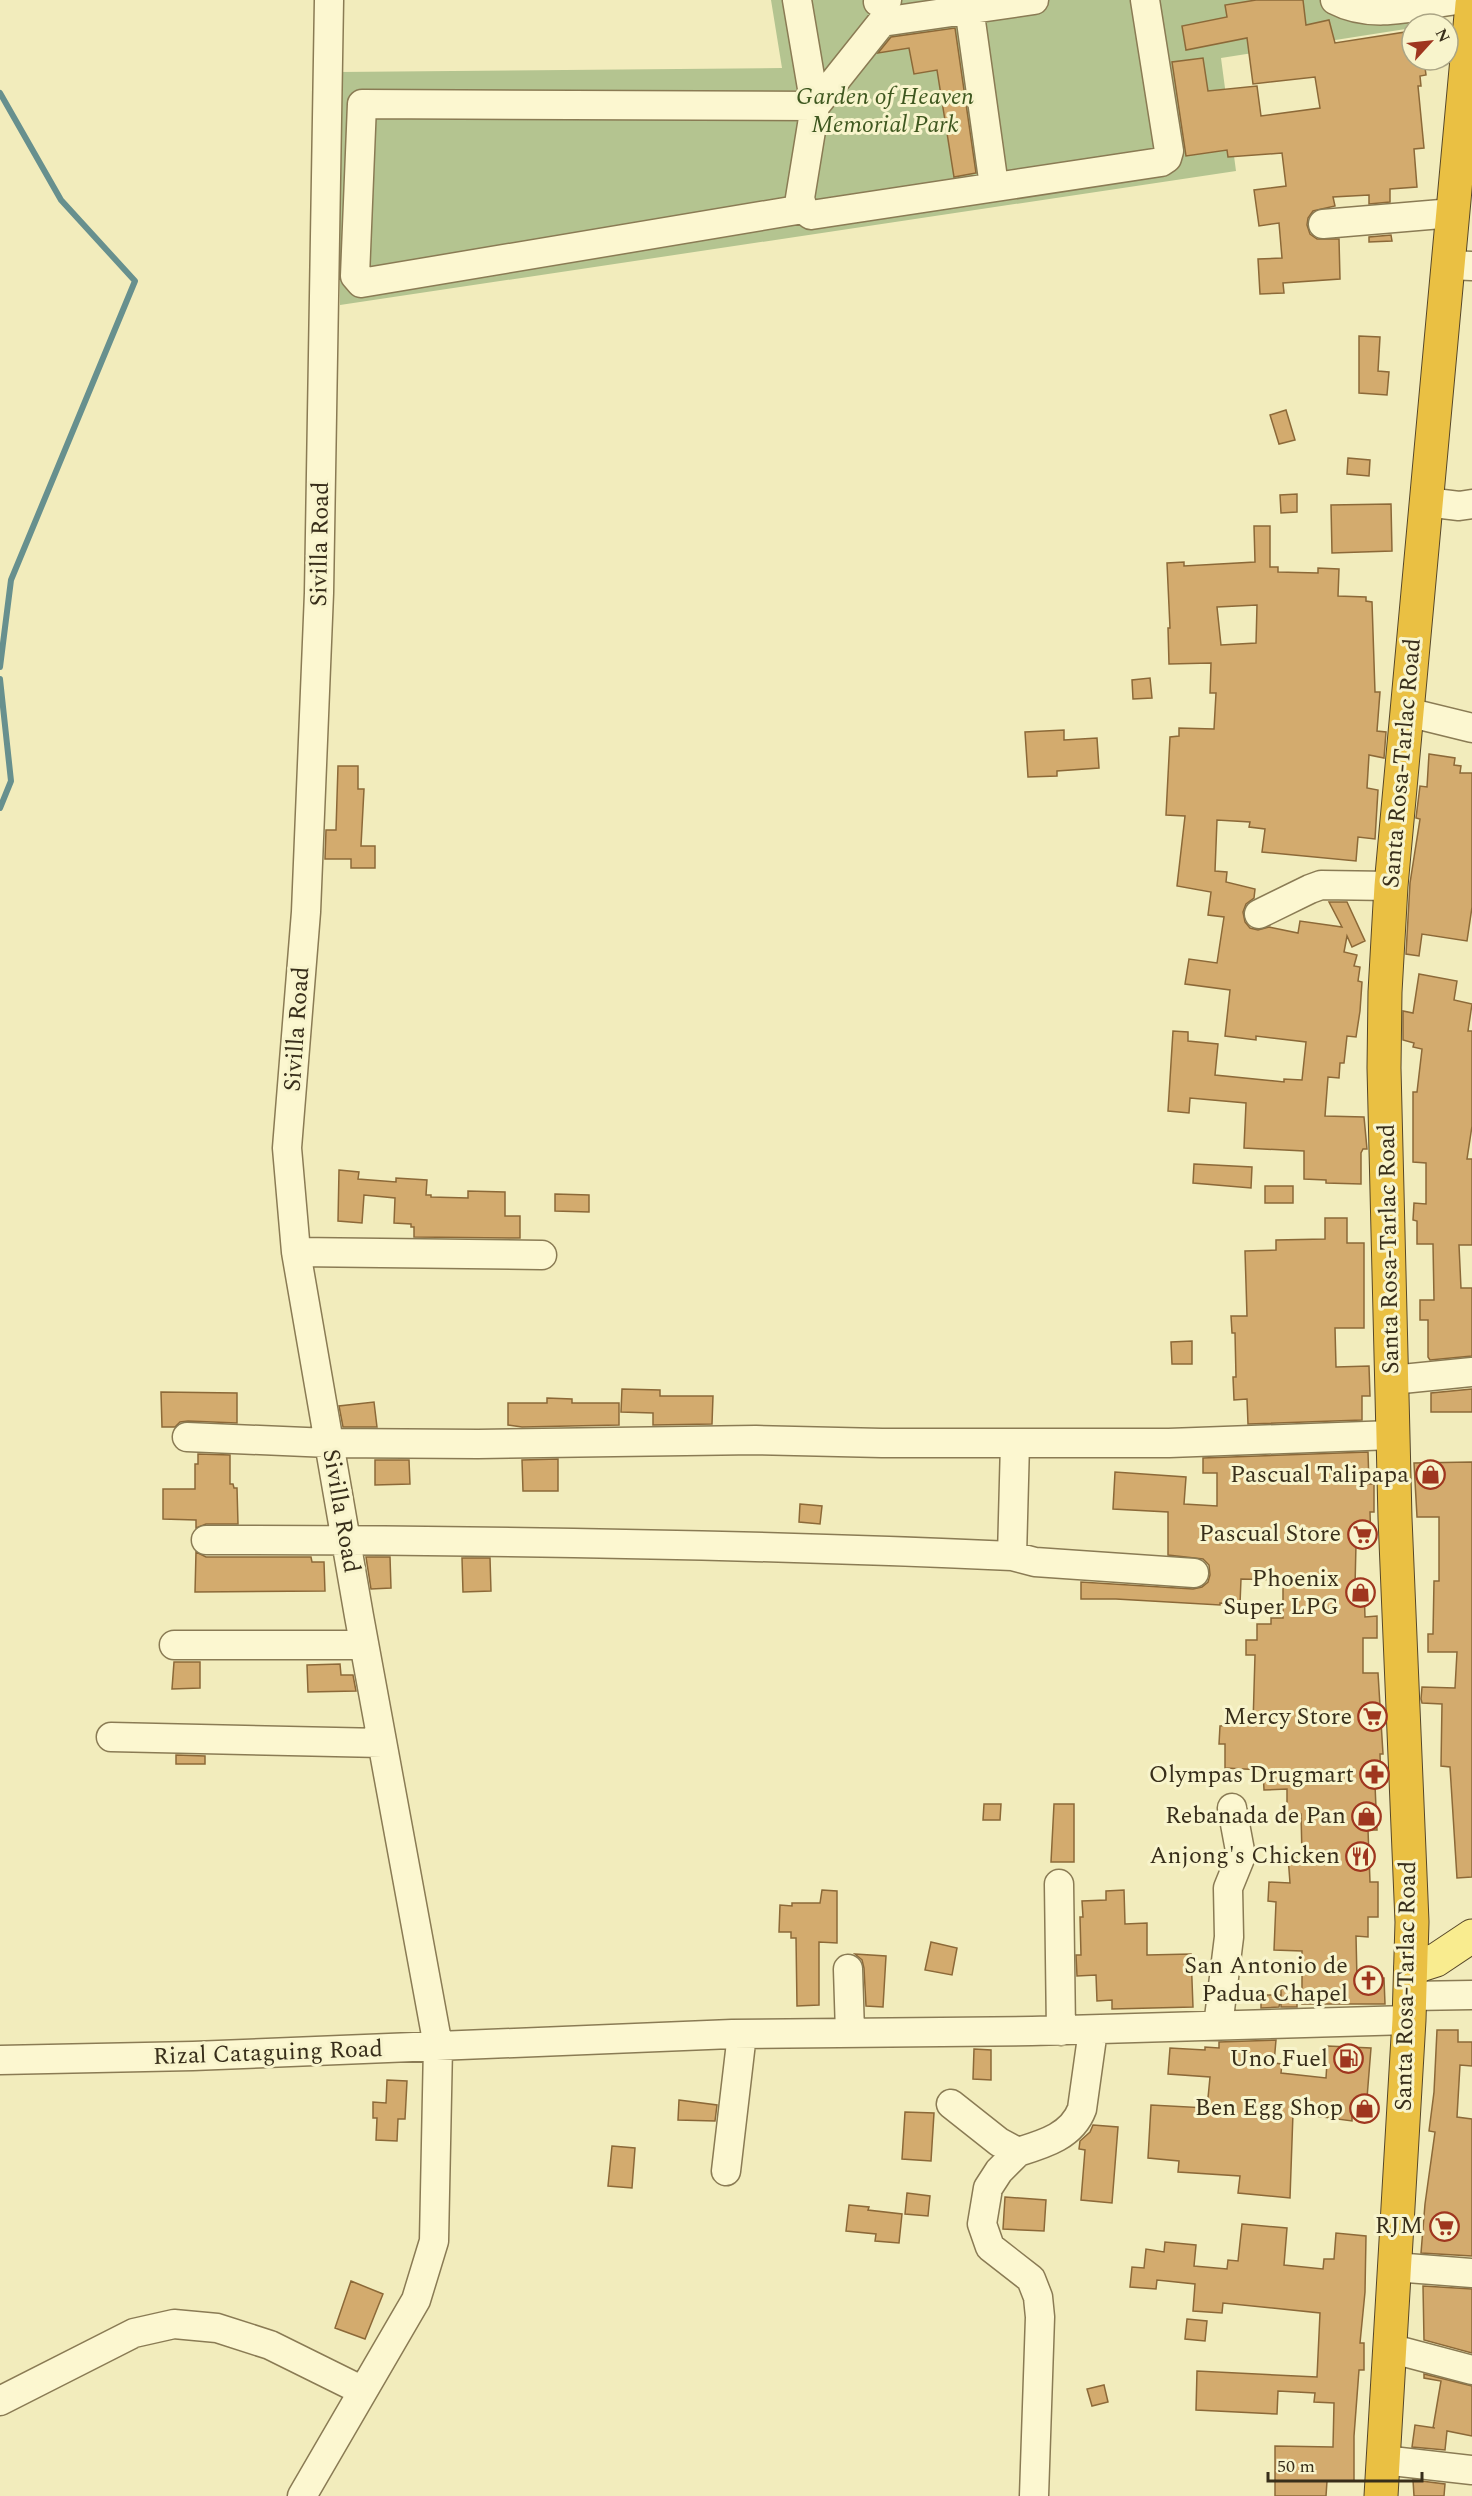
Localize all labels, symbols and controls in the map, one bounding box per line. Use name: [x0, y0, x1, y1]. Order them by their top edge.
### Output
north arrow: [1400, 12, 1460, 72]
text: N: [1429, 24, 1456, 47]
park label: Garden of Heaven Memorial Park: [796, 79, 974, 143]
street label: Sivilla Road: [301, 481, 339, 607]
street label: Santa Rosa-Tarlac Road: [1373, 637, 1431, 889]
street label: Sivilla Road: [275, 965, 319, 1093]
street label: Santa Rosa-Tarlac Road: [1369, 1123, 1409, 1375]
street label: Sivilla Road: [312, 1446, 370, 1576]
place label: Pascual Talipapa: [1230, 1457, 1409, 1493]
shop icon: Pascual Talipapa: [1414, 1459, 1446, 1491]
place label: Pascual Store: [1199, 1516, 1341, 1552]
supermarket icon: Pascual Store: [1346, 1518, 1378, 1550]
place label: Phoenix Super LPG: [1223, 1561, 1339, 1625]
shop icon: Phoenix Super LPG: [1344, 1577, 1376, 1609]
place label: Mercy Store: [1223, 1699, 1352, 1735]
supermarket icon: Mercy Store: [1357, 1701, 1389, 1733]
place label: Olympas Drugmart: [1149, 1757, 1354, 1793]
pharmacy icon: Olympas Drugmart: [1359, 1759, 1391, 1791]
place label: Rebanada de Pan: [1165, 1798, 1346, 1834]
shop icon: Rebanada de Pan: [1351, 1800, 1383, 1832]
place label: Anjong's Chicken: [1150, 1838, 1340, 1874]
restaurant icon: Anjong's Chicken: [1345, 1840, 1377, 1872]
street label: Santa Rosa-Tarlac Road: [1386, 1860, 1426, 2112]
place label: San Antonio de Padua Chapel: [1184, 1948, 1348, 2012]
church icon: San Antonio de Padua Chapel: [1353, 1964, 1385, 1996]
street label: Rizal Cataguing Road: [152, 2031, 384, 2075]
place label: Uno Fuel: [1230, 2041, 1328, 2077]
fuel station icon: Uno Fuel: [1333, 2043, 1365, 2075]
place label: Ben Egg Shop: [1195, 2090, 1343, 2126]
shop icon: Ben Egg Shop: [1348, 2092, 1380, 2124]
place label: RJM: [1375, 2208, 1423, 2244]
supermarket icon: RJM: [1428, 2210, 1460, 2242]
scale bar: [1268, 2445, 1422, 2483]
text: 50 m: [1277, 2453, 1315, 2480]

